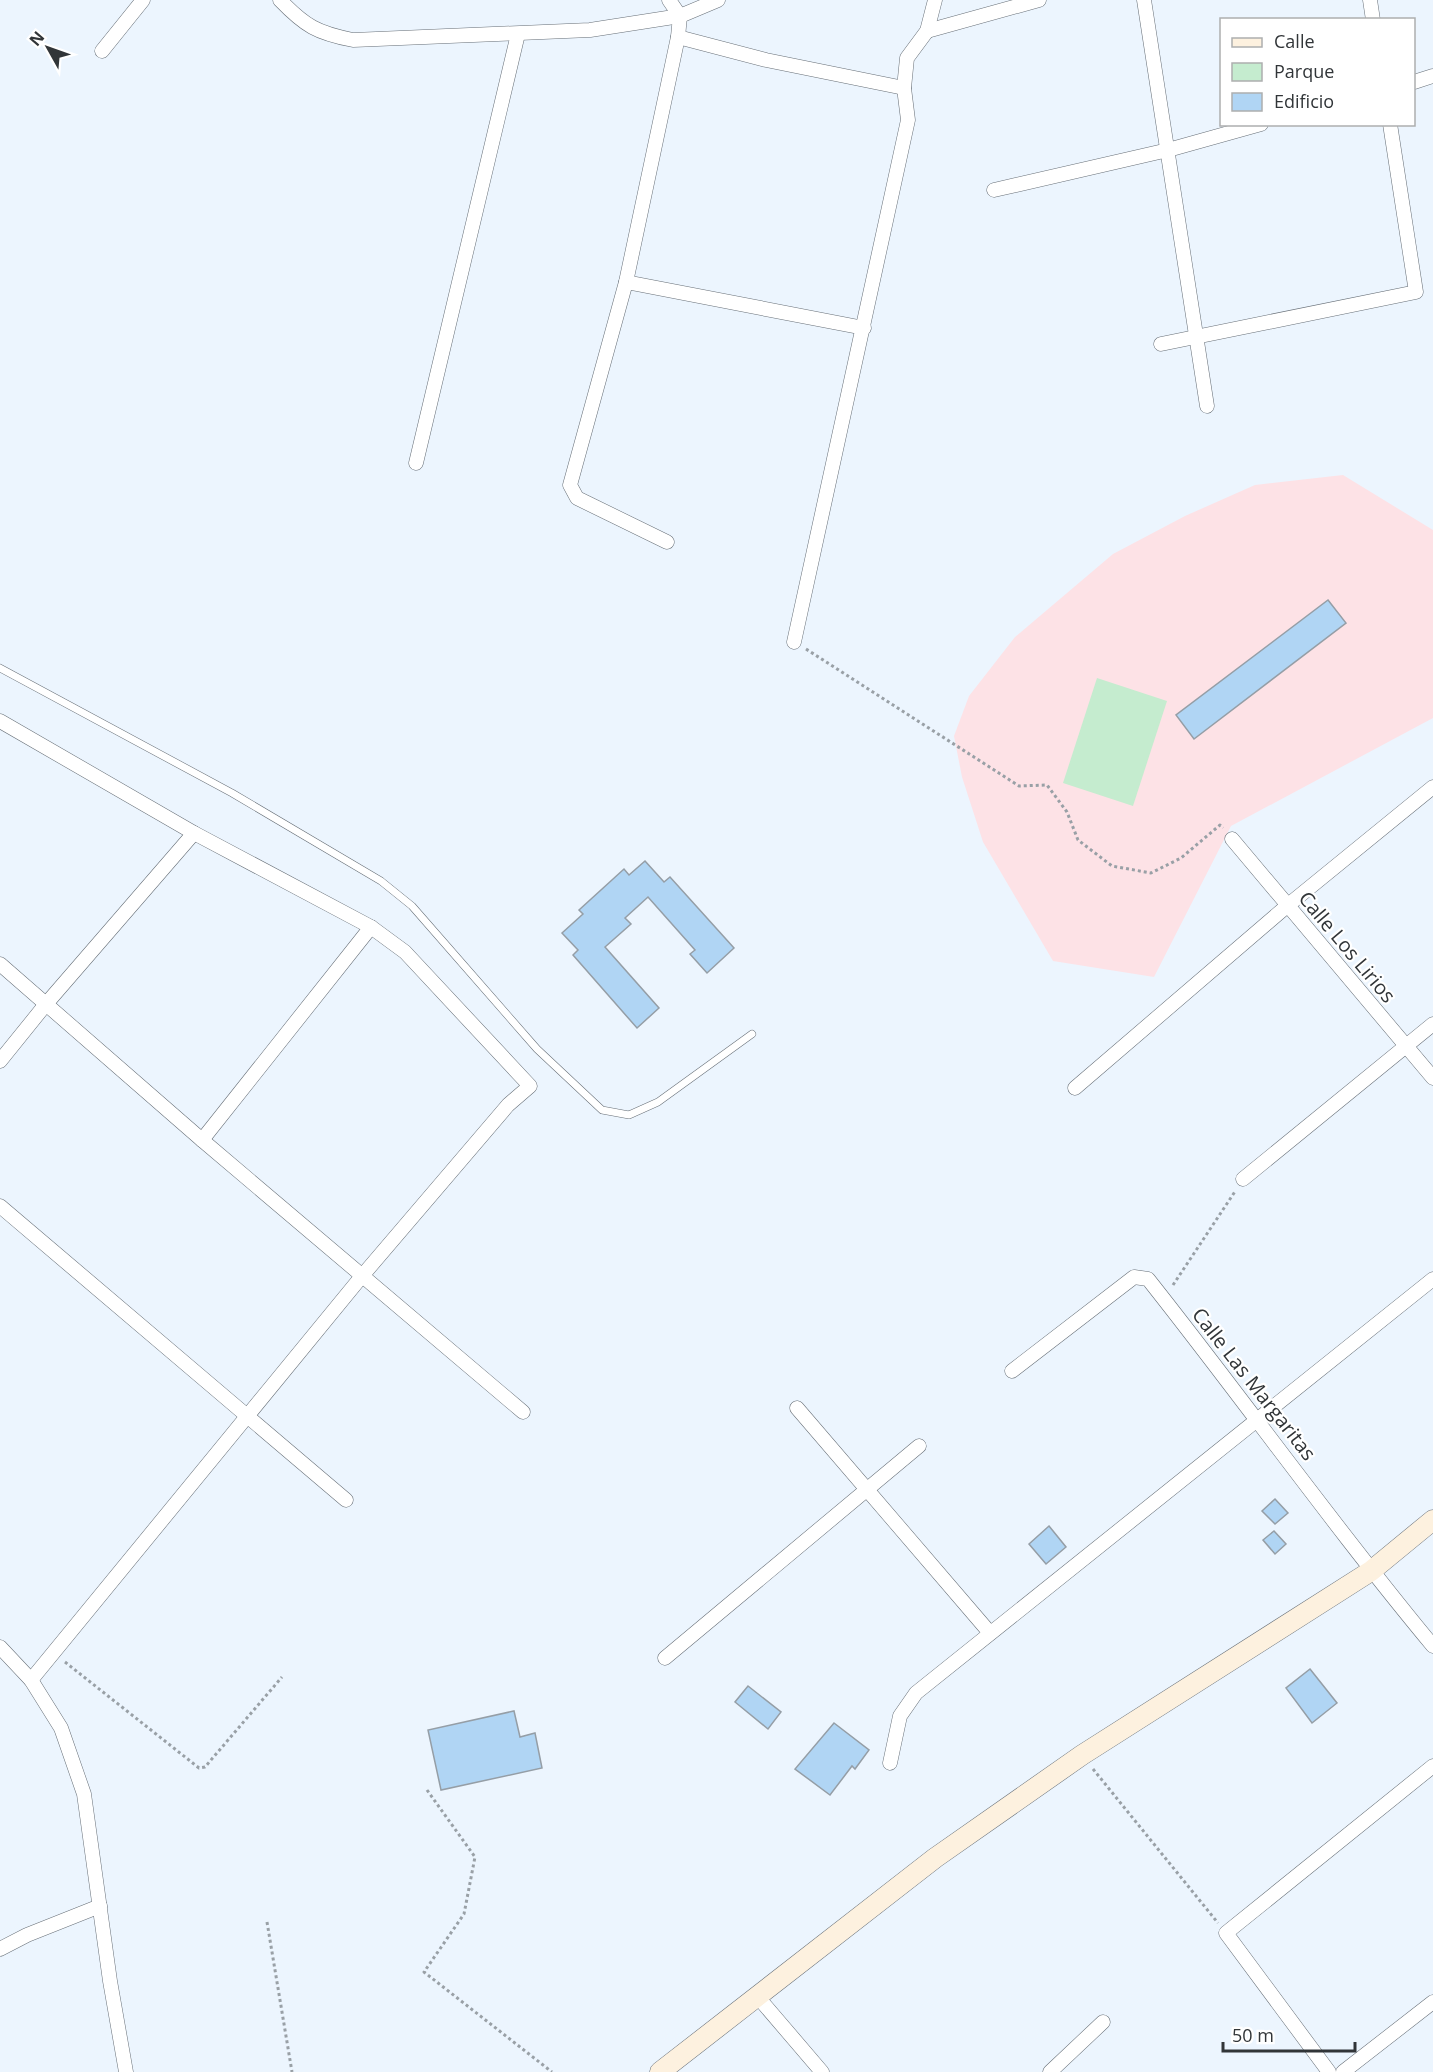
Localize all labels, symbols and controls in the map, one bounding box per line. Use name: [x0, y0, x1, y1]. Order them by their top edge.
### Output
north arrow: [18, 18, 78, 78]
legend: [1220, 18, 1415, 126]
text: N: [24, 26, 49, 50]
text: Calle: [1274, 29, 1315, 53]
text: Parque: [1274, 59, 1334, 83]
text: Edificio: [1274, 89, 1334, 113]
street label: Calle Los Lirios: [1293, 885, 1402, 1008]
street label: Calle Las Margaritas: [1186, 1302, 1323, 1466]
scale bar: [1223, 2015, 1355, 2053]
text: 50 m: [1232, 2023, 1274, 2047]

